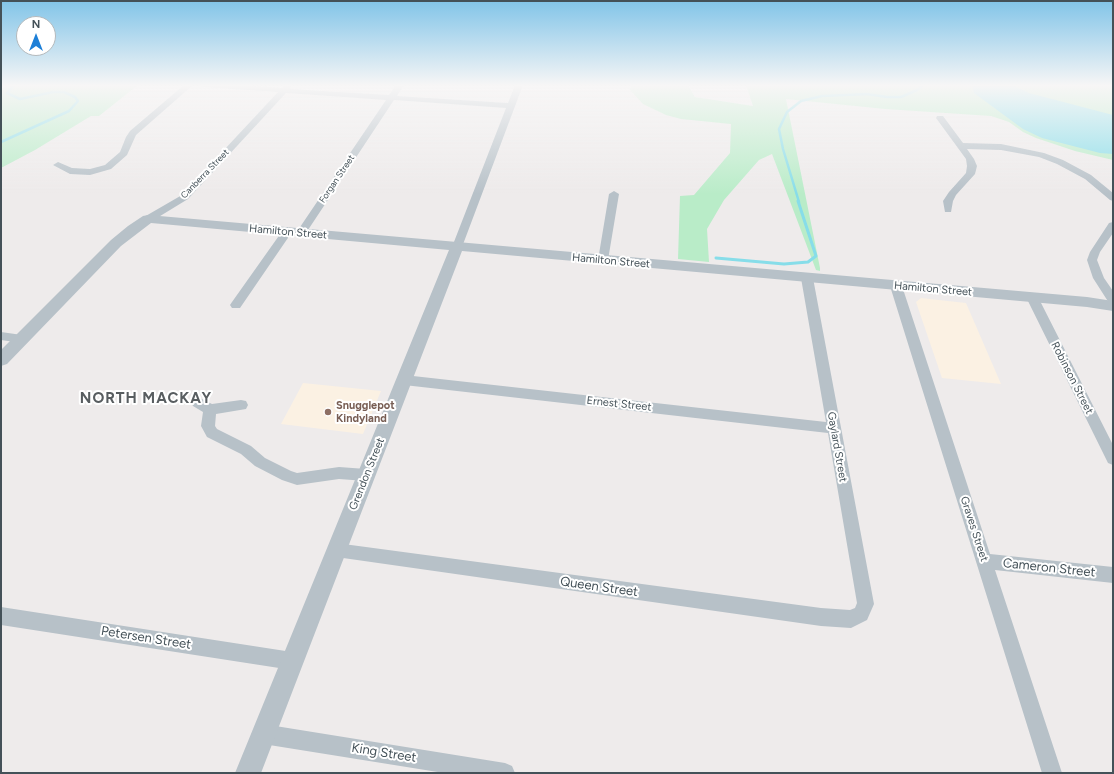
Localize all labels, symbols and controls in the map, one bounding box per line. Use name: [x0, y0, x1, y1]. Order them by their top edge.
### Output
north arrow: [16, 16, 56, 56]
text: N: [32, 18, 40, 31]
street label: Canberra Street: [179, 147, 231, 201]
street label: Forgan Street: [317, 153, 357, 205]
street label: Hamilton Street: [248, 222, 328, 242]
street label: Hamilton Street: [571, 251, 651, 271]
street label: Hamilton Street: [893, 279, 973, 299]
street label: Robinson Street: [1048, 340, 1096, 416]
district label: NORTH MACKAY: [80, 390, 212, 408]
street label: Ernest Street: [586, 394, 652, 414]
place label: Snugglepot Kindyland: [336, 399, 395, 425]
marker: Snugglepot Kindyland: [323, 407, 333, 417]
street label: Gaylard Street: [824, 411, 850, 483]
street label: Grendon Street: [347, 436, 387, 512]
street label: Graves Street: [957, 495, 991, 563]
street label: Cameron Street: [1002, 555, 1096, 581]
street label: Queen Street: [559, 574, 639, 600]
street label: Petersen Street: [100, 623, 192, 653]
street label: King Street: [350, 740, 418, 766]

